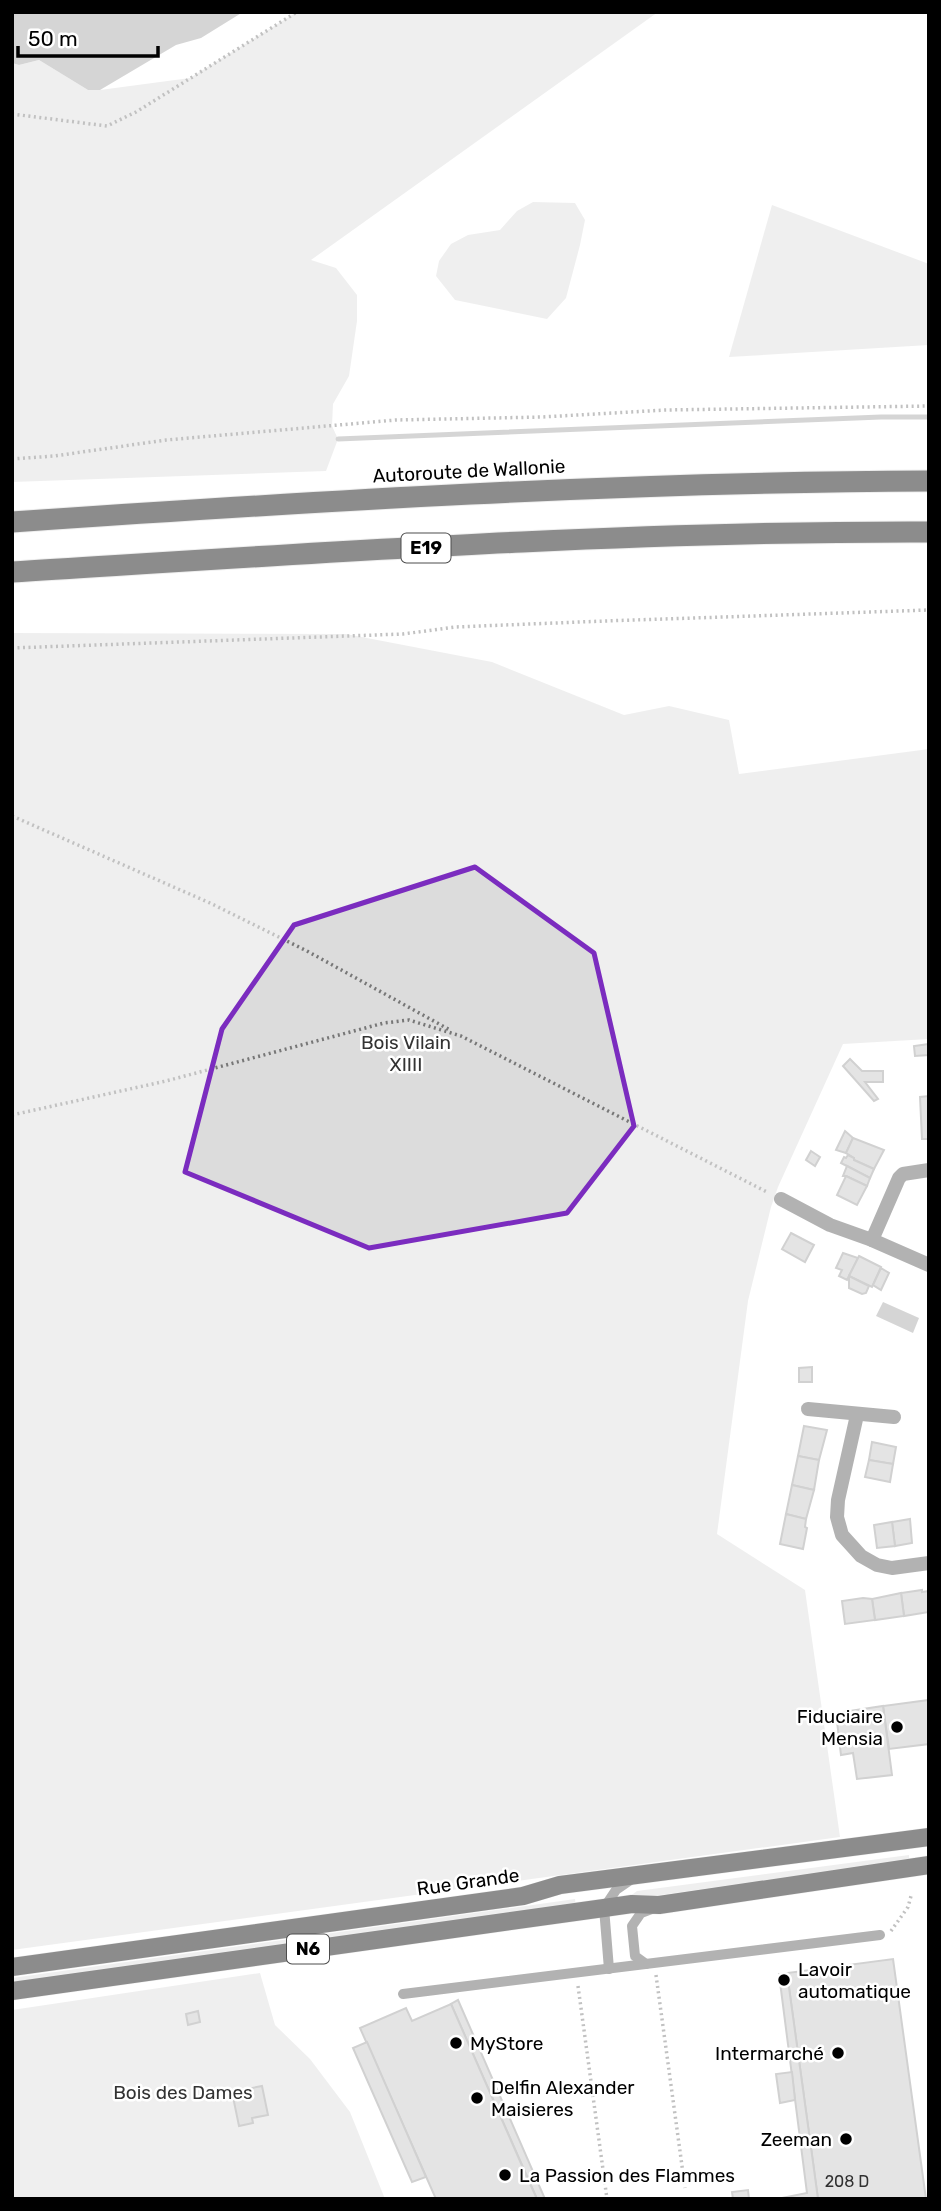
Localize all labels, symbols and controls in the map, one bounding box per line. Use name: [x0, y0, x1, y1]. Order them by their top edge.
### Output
scale bar: [18, 14, 158, 58]
text: 50 m: [28, 26, 78, 51]
street label: Autoroute de Wallonie: [372, 454, 566, 488]
road number: E19: [402, 534, 450, 562]
park label: Bois Vilain XIIII: [361, 1031, 451, 1076]
place label: Fiduciaire Mensia: [797, 1705, 883, 1750]
marker: Fiduciaire Mensia: [889, 1719, 905, 1735]
street label: Rue Grande: [415, 1863, 521, 1901]
road number: N6: [287, 1935, 329, 1964]
place label: Lavoir automatique: [798, 1958, 911, 2003]
marker: Lavoir automatique: [776, 1972, 792, 1988]
place label: MyStore: [470, 2032, 543, 2055]
marker: MyStore: [448, 2035, 464, 2051]
place label: Intermarché: [715, 2042, 824, 2065]
marker: Intermarché: [830, 2045, 846, 2061]
place label: Delfin Alexander Maisieres: [491, 2076, 635, 2121]
park label: Bois des Dames: [113, 2081, 253, 2104]
marker: Delfin Alexander Maisieres: [469, 2090, 485, 2106]
place label: Zeeman: [761, 2128, 832, 2151]
marker: Zeeman: [838, 2131, 854, 2147]
place label: La Passion des Flammes: [519, 2164, 735, 2187]
marker: La Passion des Flammes: [497, 2167, 513, 2183]
house number: 208 D: [825, 2172, 869, 2191]

